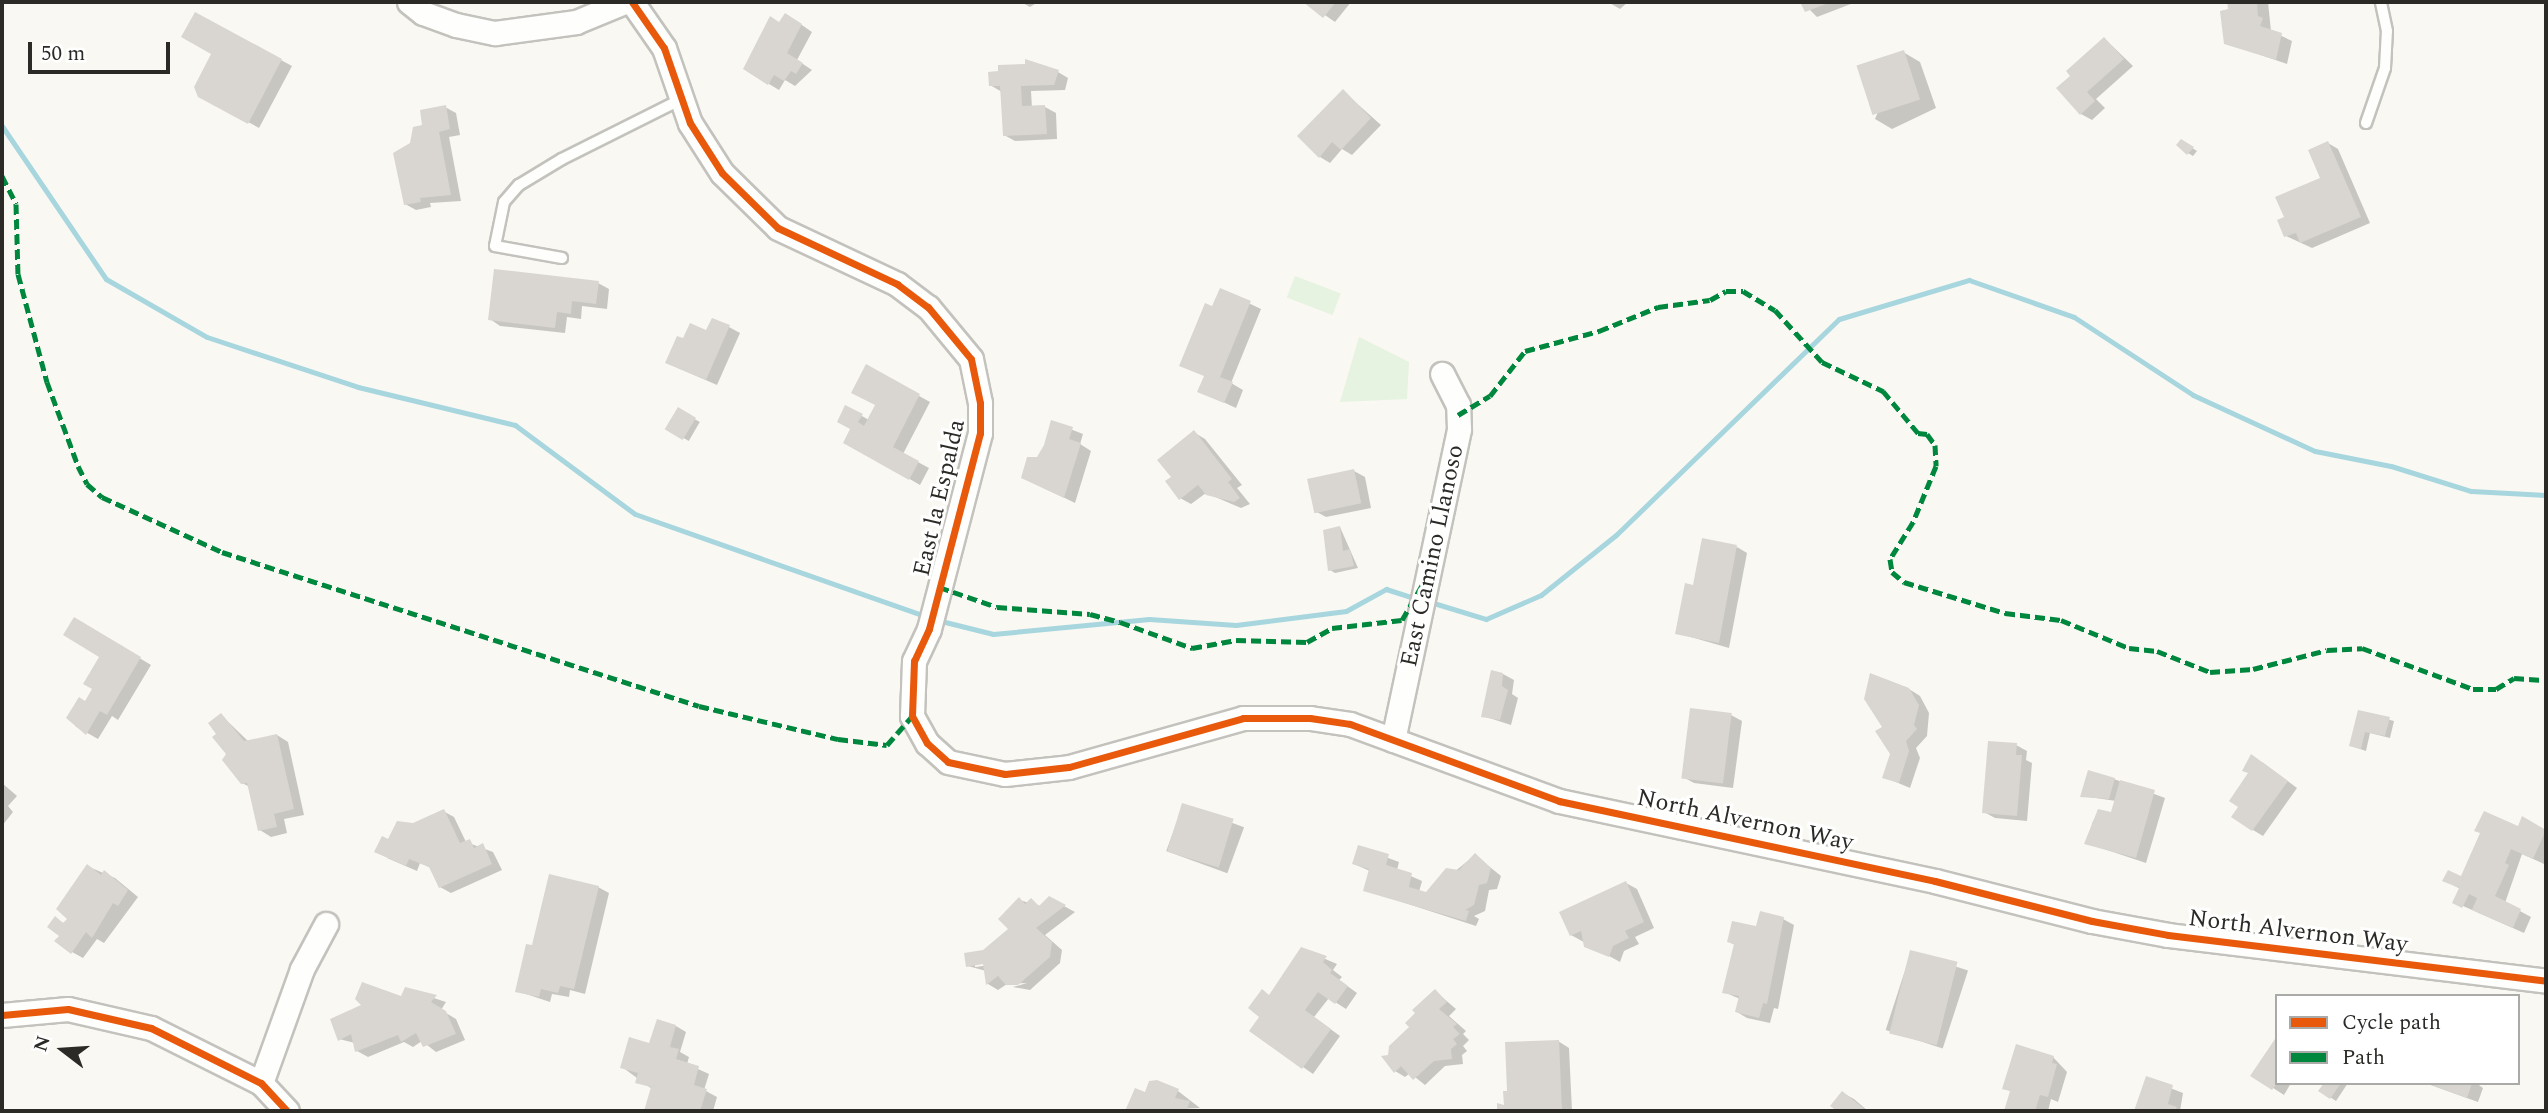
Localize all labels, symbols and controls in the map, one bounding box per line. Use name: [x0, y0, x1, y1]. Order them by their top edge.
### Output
scale bar: [32, 28, 173, 72]
text: 50 m: [41, 38, 85, 70]
street label: East la Espalda: [908, 417, 972, 579]
street label: East Camino Llanoso: [1395, 442, 1471, 670]
street label: North Alvernon Way: [1634, 784, 1856, 858]
street label: North Alvernon Way: [2187, 904, 2409, 960]
legend: [2275, 994, 2520, 1085]
text: Cycle path: [2342, 1007, 2441, 1039]
north arrow: [28, 1015, 98, 1085]
text: N: [26, 1032, 59, 1055]
text: Path: [2342, 1042, 2385, 1074]

